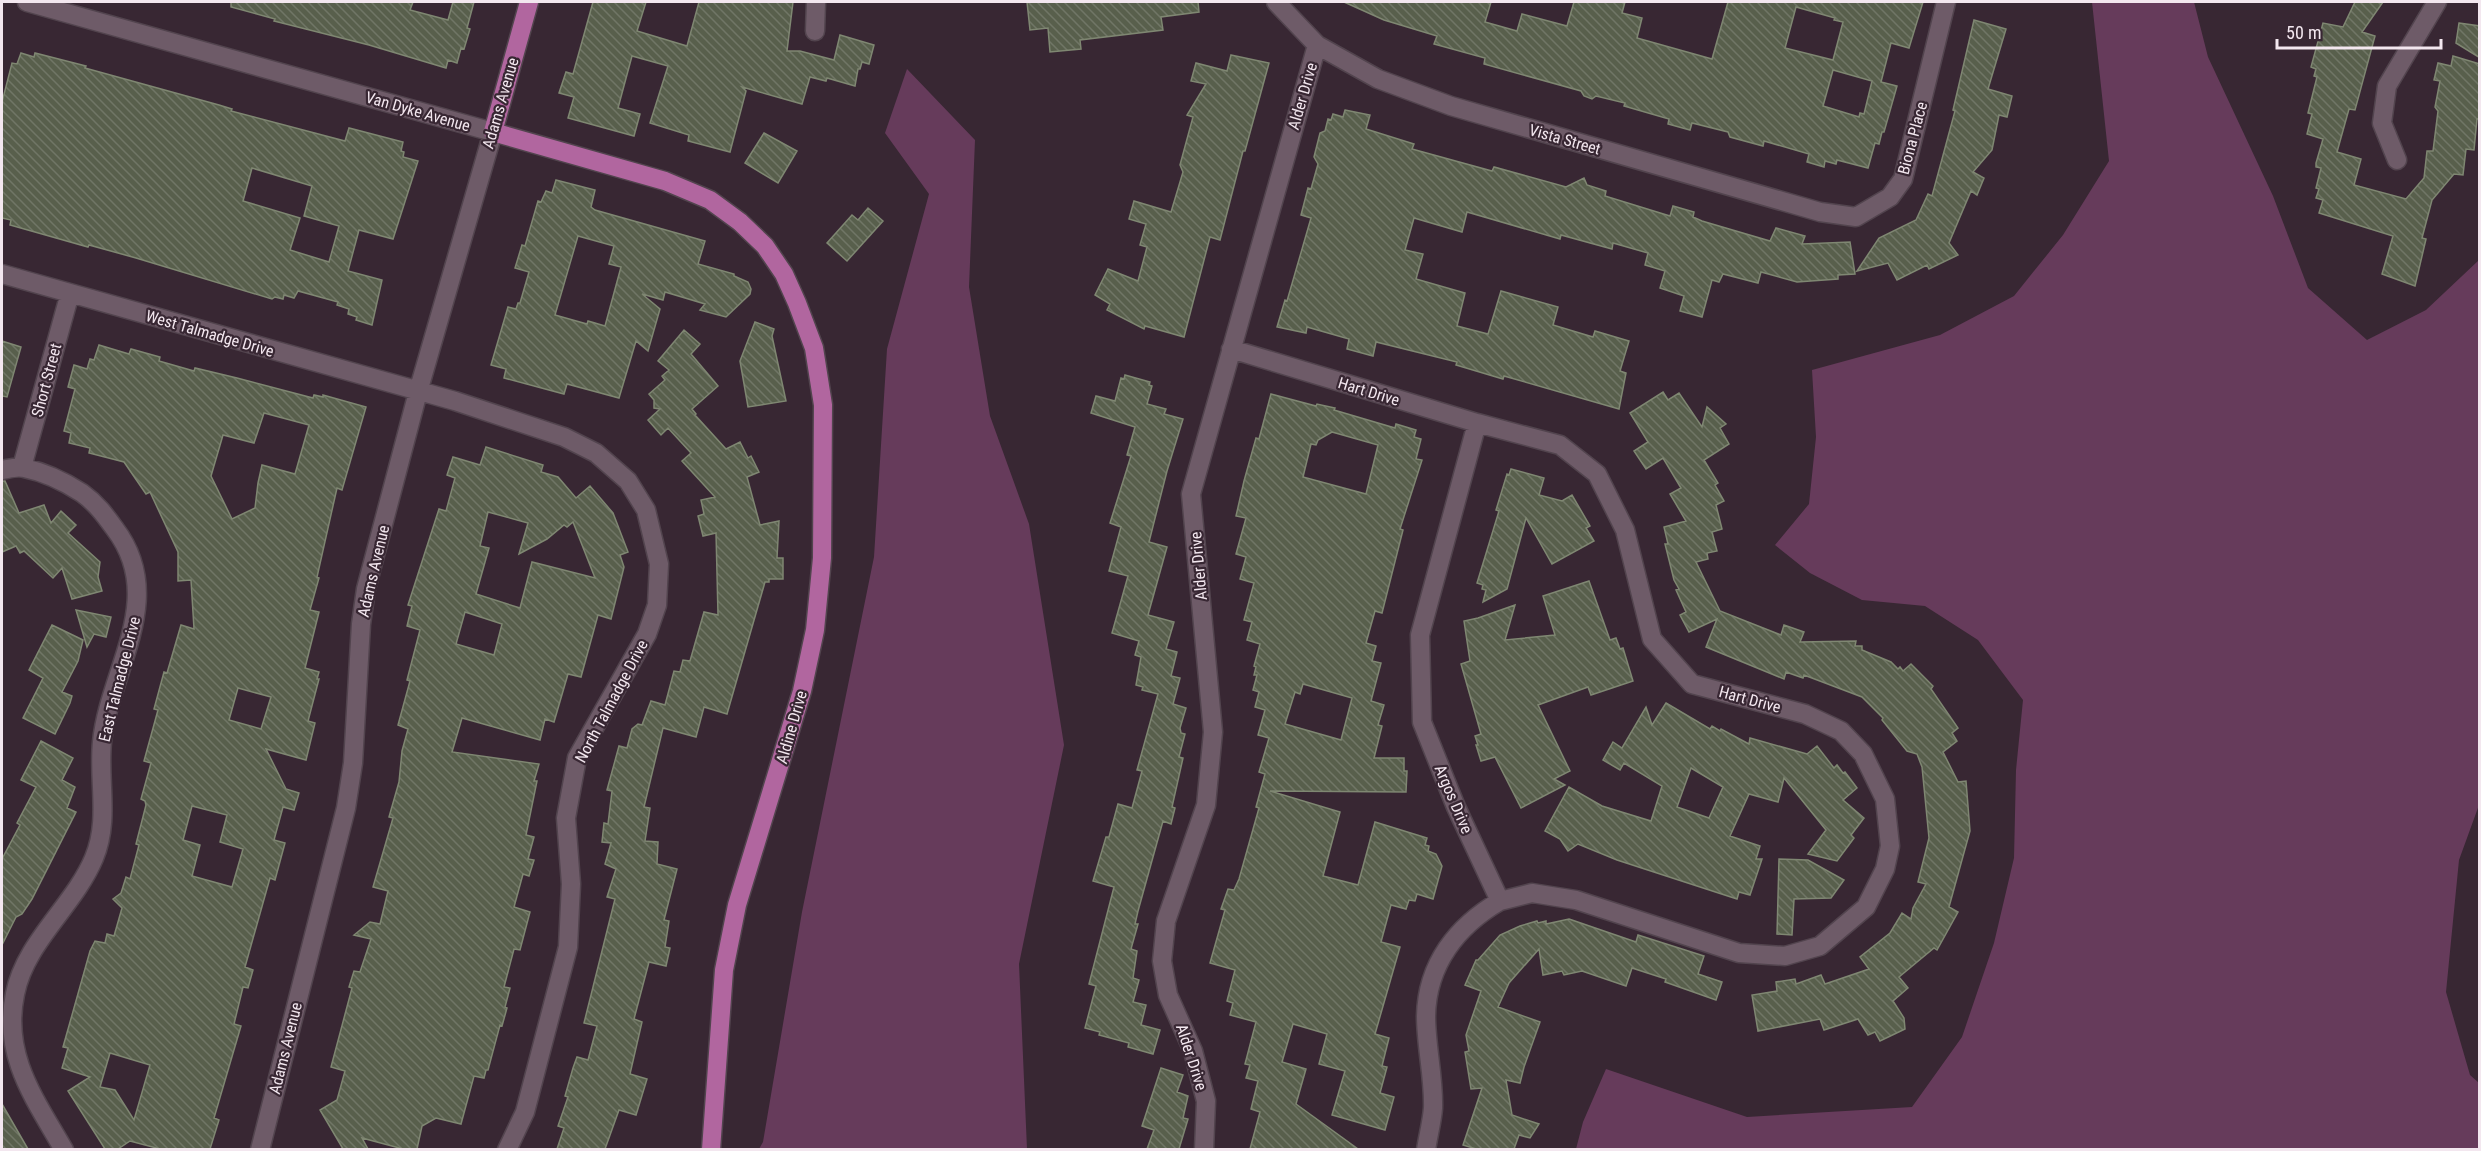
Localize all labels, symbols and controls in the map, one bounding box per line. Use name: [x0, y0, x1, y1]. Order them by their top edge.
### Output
scale bar: [2277, 12, 2440, 50]
text: 50 m: [2286, 22, 2321, 43]
street label: Adams Avenue: [478, 55, 523, 151]
street label: Alder Drive: [1284, 60, 1321, 132]
street label: Van Dyke Avenue: [363, 87, 472, 135]
street label: Biona Place: [1894, 100, 1931, 177]
street label: Vista Street: [1527, 120, 1603, 159]
street label: West Talmadge Drive: [144, 306, 276, 361]
street label: Short Street: [28, 341, 65, 419]
street label: Hart Drive: [1336, 373, 1402, 410]
street label: Adams Avenue: [354, 523, 393, 619]
street label: Alder Drive: [1186, 531, 1211, 601]
street label: East Talmadge Drive: [95, 615, 144, 744]
street label: North Talmadge Drive: [571, 637, 652, 766]
street label: Hart Drive: [1717, 682, 1783, 717]
street label: Aldine Drive: [772, 688, 811, 766]
street label: Argos Drive: [1431, 762, 1477, 836]
street label: Adams Avenue: [265, 1000, 306, 1096]
street label: Alder Drive: [1172, 1021, 1211, 1093]

